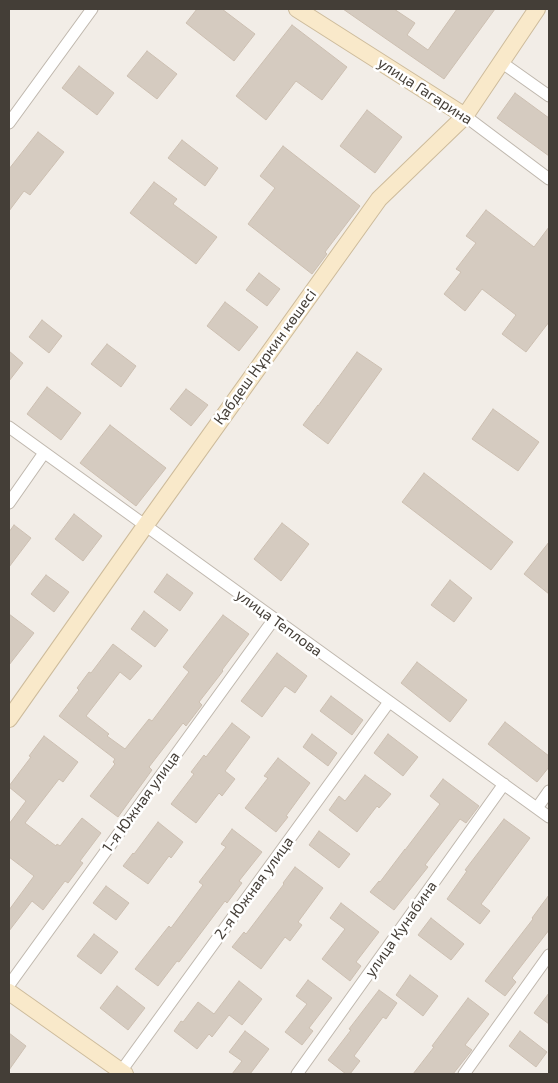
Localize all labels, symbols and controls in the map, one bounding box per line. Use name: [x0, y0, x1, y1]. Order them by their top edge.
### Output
street label: улица Гагарина: [374, 54, 476, 128]
street label: Қабдеш Нұркин көшесі: [210, 286, 320, 428]
street label: улица Теплова: [232, 586, 326, 660]
street label: 1-я Южная улица: [98, 748, 184, 856]
street label: 2-я Южная улица: [211, 833, 297, 943]
street label: улица Кунабина: [361, 877, 441, 981]

